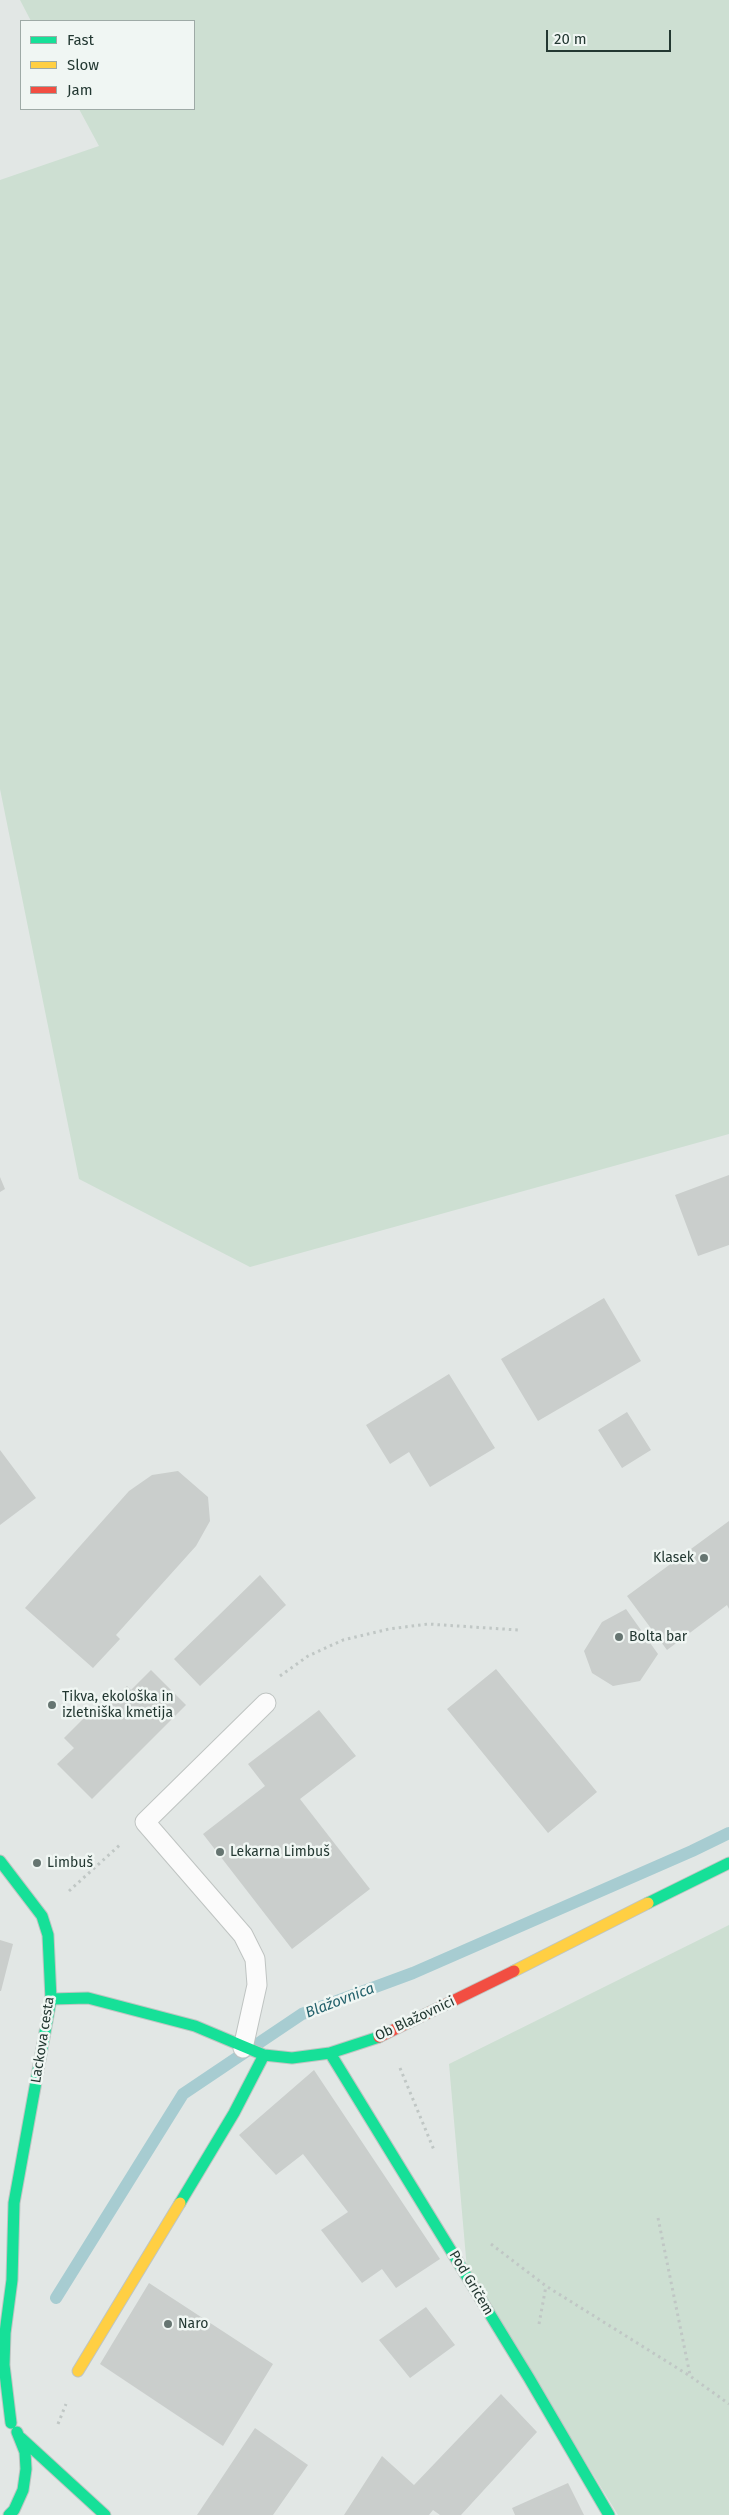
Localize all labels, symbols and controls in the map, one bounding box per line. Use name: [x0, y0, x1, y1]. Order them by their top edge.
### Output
legend: [20, 20, 195, 110]
scale bar: [549, 20, 674, 52]
text: 20 m: [554, 30, 587, 48]
text: Fast: [67, 31, 94, 49]
text: Slow: [67, 56, 99, 74]
text: Jam: [67, 81, 93, 99]
place label: Klasek: [653, 1550, 694, 1566]
marker: Klasek: [698, 1552, 710, 1564]
place label: Bolta bar: [629, 1629, 687, 1645]
marker: Bolta bar: [613, 1631, 625, 1643]
place label: Tikva, ekološka in izletniška kmetija: [62, 1689, 174, 1721]
marker: Tikva, ekološka in izletniška kmetija: [46, 1699, 58, 1711]
place label: Lekarna Limbuš: [230, 1844, 330, 1860]
marker: Lekarna Limbuš: [214, 1846, 226, 1858]
place label: Limbuš: [47, 1855, 93, 1871]
marker: Limbuš: [31, 1857, 43, 1869]
water label: Blažovnica: [303, 1980, 377, 2022]
street label: Ob Blažovnici: [373, 1993, 457, 2045]
street label: Lackova cesta: [28, 1996, 58, 2084]
street label: Pod Gričem: [445, 2248, 497, 2318]
place label: Naro: [178, 2316, 208, 2332]
marker: Naro: [162, 2318, 174, 2330]

